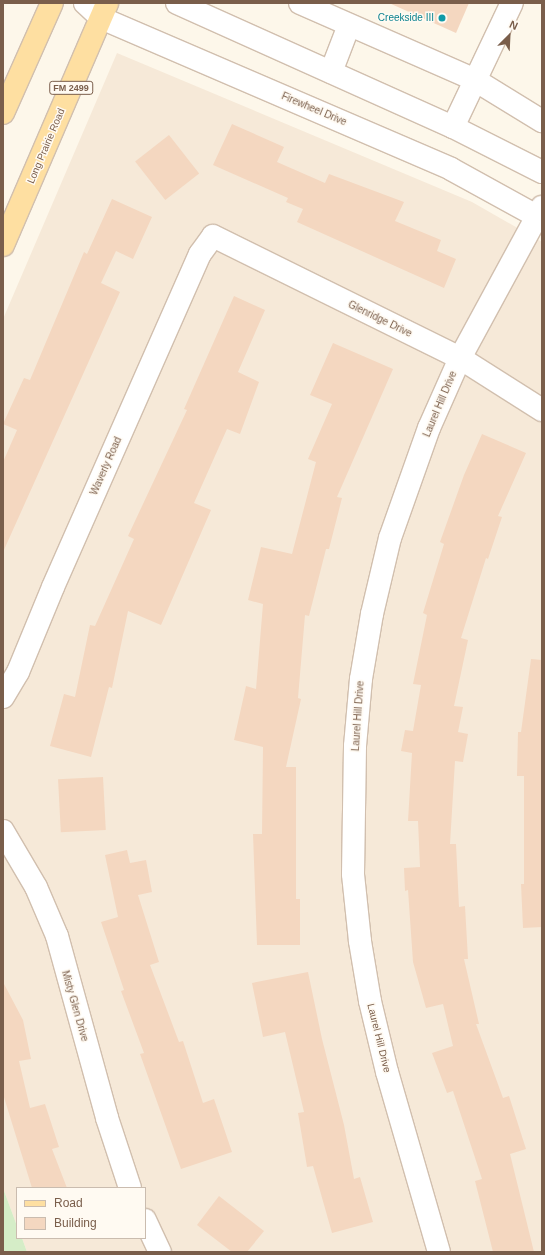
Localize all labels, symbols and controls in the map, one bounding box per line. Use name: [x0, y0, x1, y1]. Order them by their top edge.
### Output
place label: Creekside III: [378, 12, 434, 24]
marker: Creekside III: [437, 13, 447, 23]
north arrow: [489, 16, 529, 56]
text: N: [508, 18, 520, 32]
road number: FM 2499: [49, 81, 93, 95]
street label: Firewheel Drive: [280, 90, 348, 128]
street label: Long Prairie Road: [25, 107, 67, 185]
street label: Glenridge Drive: [346, 298, 414, 340]
street label: Laurel Hill Drive: [421, 369, 459, 439]
street label: Waverly Road: [88, 435, 124, 497]
street label: Laurel Hill Drive: [350, 680, 366, 752]
street label: Misty Glen Drive: [59, 969, 91, 1043]
street label: Laurel Hill Drive: [365, 1002, 393, 1074]
legend: [16, 1187, 146, 1239]
text: Road: [54, 1196, 83, 1210]
text: Building: [54, 1216, 97, 1230]

